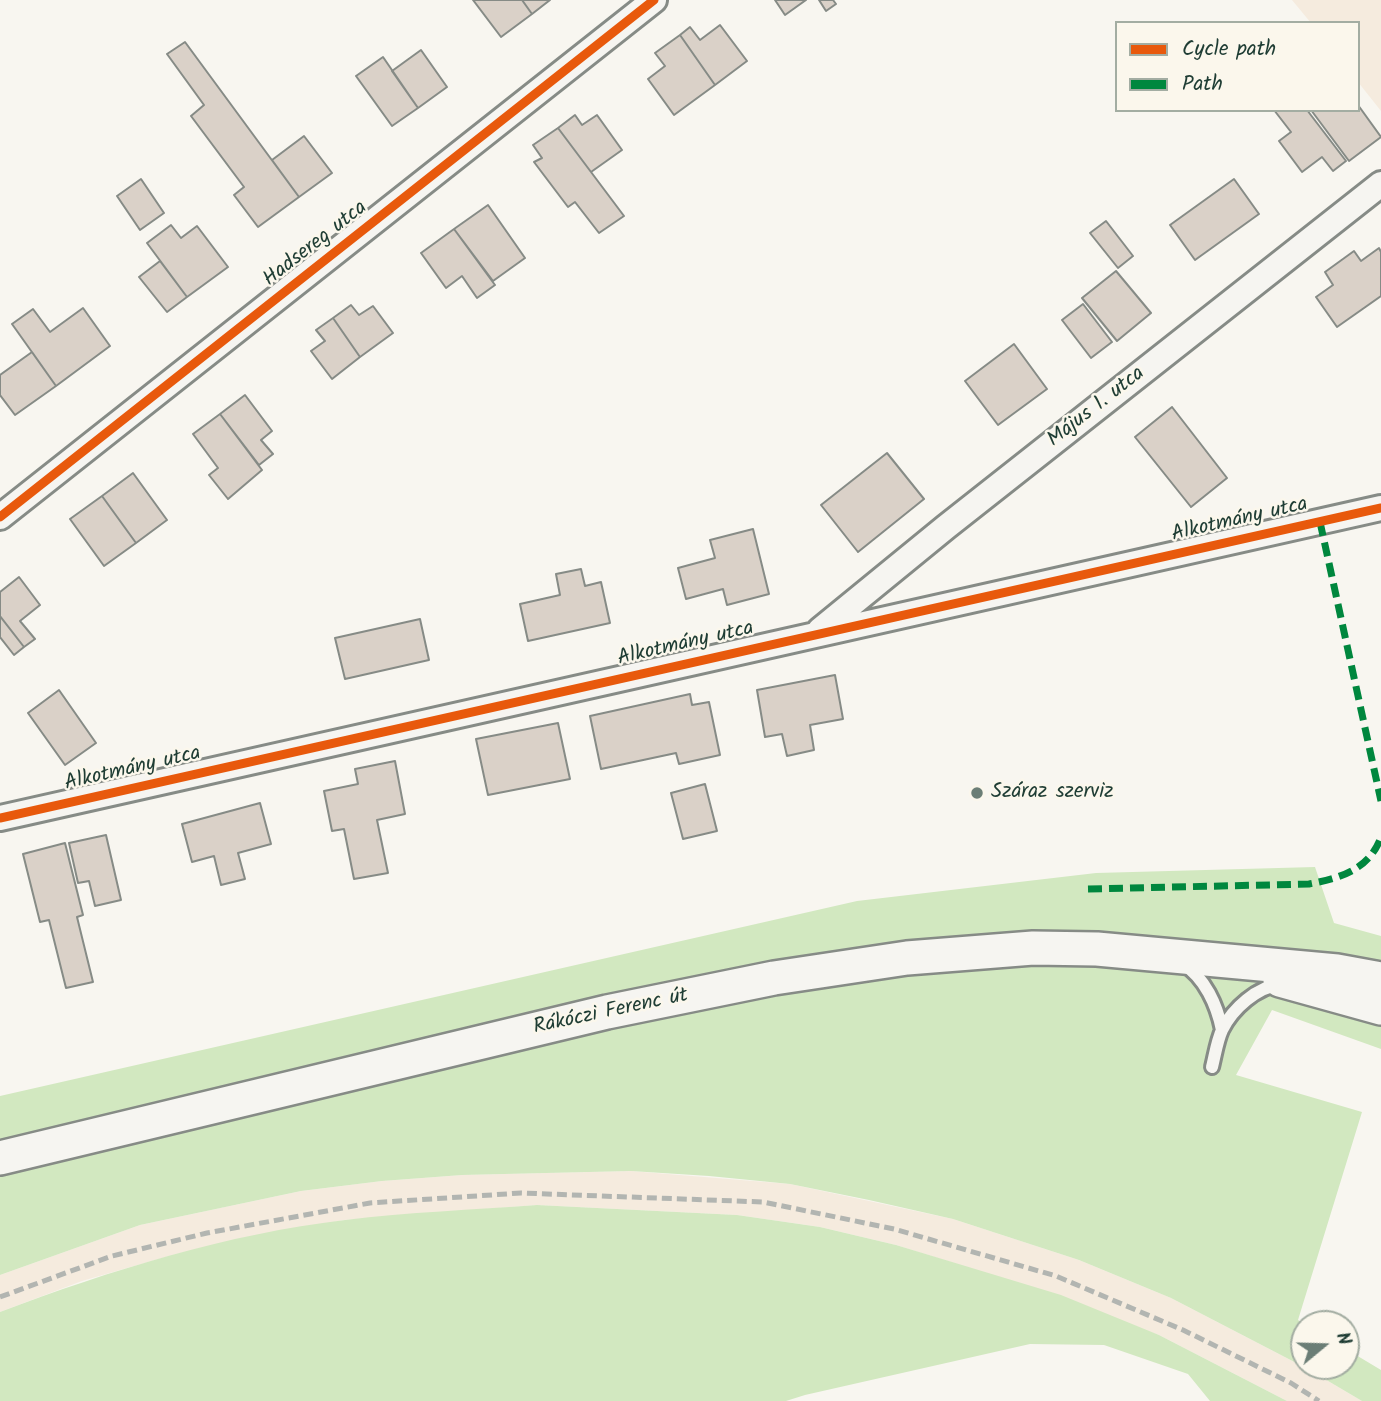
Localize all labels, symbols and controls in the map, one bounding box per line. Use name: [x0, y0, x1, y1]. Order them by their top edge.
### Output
legend: [1115, 21, 1360, 112]
text: Cycle path: [1182, 33, 1276, 66]
text: Path: [1182, 68, 1223, 101]
street label: Hadsereg utca: [259, 197, 373, 293]
street label: Május 1. utca: [1043, 362, 1151, 454]
street label: Alkotmány utca: [1169, 493, 1311, 549]
street label: Alkotmány utca: [615, 617, 757, 673]
street label: Alkotmány utca: [62, 742, 204, 798]
place label: Száraz szerviz: [991, 780, 1113, 806]
marker: Száraz szerviz: [969, 785, 985, 801]
street label: Rákóczi Ferenc út: [531, 984, 691, 1042]
north arrow: [1290, 1310, 1360, 1380]
text: N: [1327, 1328, 1359, 1349]

